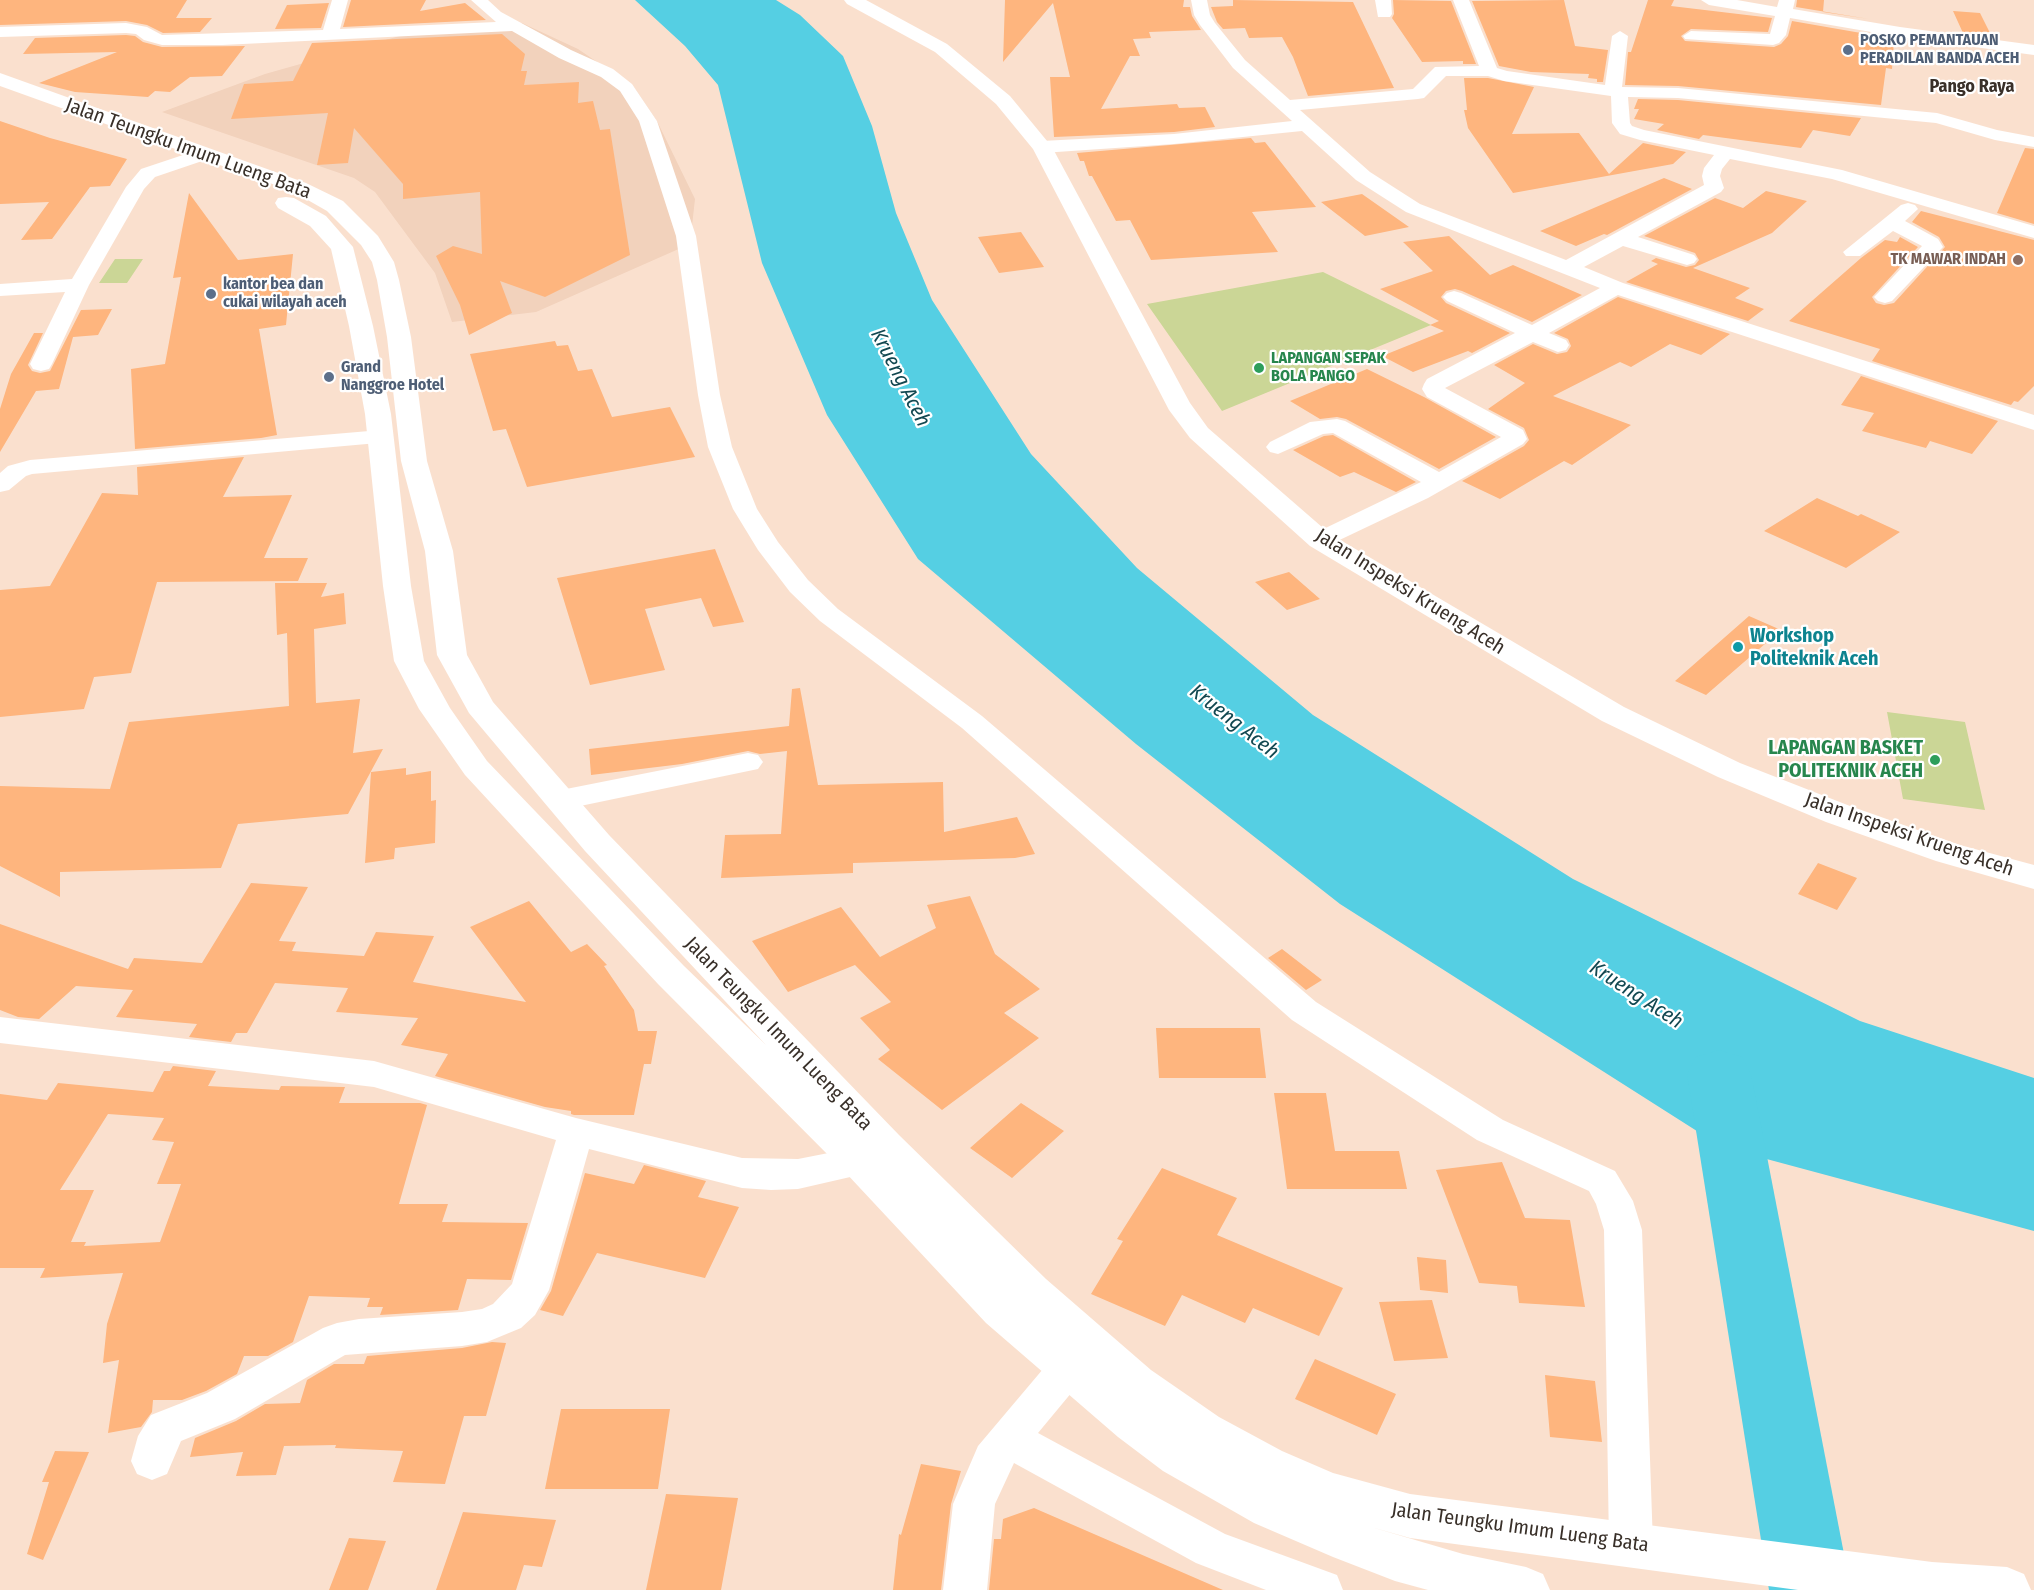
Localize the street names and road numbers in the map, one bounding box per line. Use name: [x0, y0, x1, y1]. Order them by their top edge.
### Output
street label: Jalan Teungku Imum Lueng Bata: [62, 93, 314, 205]
street label: Jalan Inspeksi Krueng Aceh: [1311, 524, 1509, 660]
street label: Jalan Inspeksi Krueng Aceh: [1801, 788, 2017, 882]
street label: Jalan Teungku Imum Lueng Bata: [679, 932, 877, 1136]
street label: Jalan Teungku Imum Lueng Bata: [1390, 1498, 1650, 1558]

